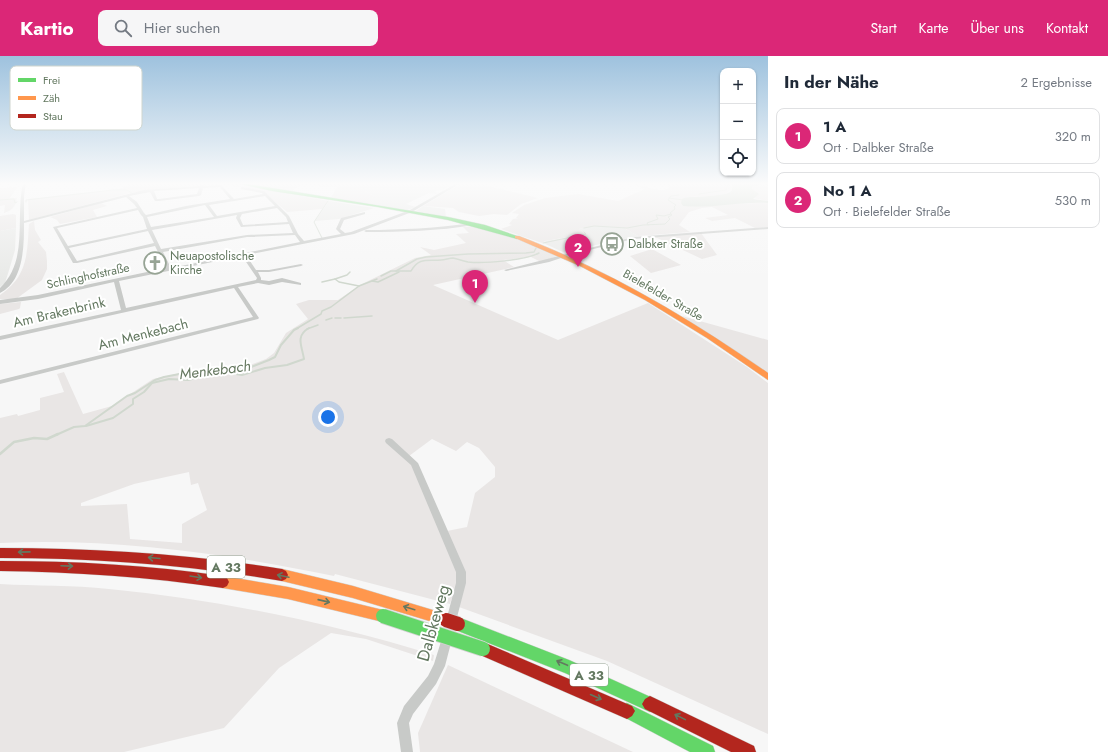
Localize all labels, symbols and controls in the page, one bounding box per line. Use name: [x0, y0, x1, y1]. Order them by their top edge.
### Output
search box: [98, 10, 378, 46]
text: Kartio: [20, 15, 74, 42]
icon: search: [112, 17, 134, 39]
text: Hier suchen: [144, 17, 220, 39]
text: Start: [871, 18, 897, 38]
text: Karte: [919, 18, 949, 38]
text: Über uns: [971, 18, 1024, 38]
text: Kontakt: [1046, 18, 1088, 38]
legend: [10, 66, 142, 130]
map controls: [720, 68, 756, 176]
button: +: [720, 68, 756, 104]
text: In der Nähe: [784, 70, 879, 94]
text: Frei: [43, 72, 61, 88]
text: 2 Ergebnisse: [1020, 73, 1092, 92]
text: Zäh: [43, 90, 60, 106]
button: −: [720, 104, 756, 140]
text: Stau: [43, 108, 63, 124]
text: 1 A: [823, 116, 846, 138]
text: 1: [795, 127, 801, 146]
text: 320 m: [1055, 127, 1091, 146]
text: Ort · Dalbker Straße: [823, 138, 934, 157]
button: locate: [720, 140, 756, 176]
text: No 1 A: [823, 180, 871, 202]
text: 2: [794, 191, 802, 210]
text: 530 m: [1055, 191, 1091, 210]
text: Ort · Bielefelder Straße: [823, 202, 950, 221]
bus stop icon: Dalbker Straße: [599, 231, 625, 257]
pin: 2: [565, 234, 591, 267]
place label: Dalbker Straße: [628, 235, 703, 253]
place label: Neuapostolische Kirche: [170, 247, 254, 279]
church icon: Neuapostolische Kirche: [142, 250, 168, 276]
street label: Schlinghofstraße: [45, 258, 131, 294]
street label: Bielefelder Straße: [619, 265, 707, 325]
pin: 1: [462, 270, 488, 303]
street label: Am Brakenbrink: [11, 291, 108, 332]
street label: Am Menkebach: [96, 313, 190, 355]
water label: Menkebach: [178, 355, 252, 385]
your location: [318, 407, 338, 427]
one-way arrow: [18, 548, 31, 556]
one-way arrow: [148, 554, 161, 561]
road number: A 33: [207, 556, 245, 578]
one-way arrow: [60, 563, 73, 570]
one-way arrow: [277, 572, 290, 580]
one-way arrow: [190, 573, 203, 581]
street label: Dalbkeweg: [411, 582, 455, 664]
one-way arrow: [317, 597, 330, 605]
one-way arrow: [402, 604, 415, 611]
one-way arrow: [556, 659, 568, 667]
road number: A 33: [570, 664, 608, 686]
one-way arrow: [590, 694, 602, 701]
one-way arrow: [674, 713, 686, 721]

